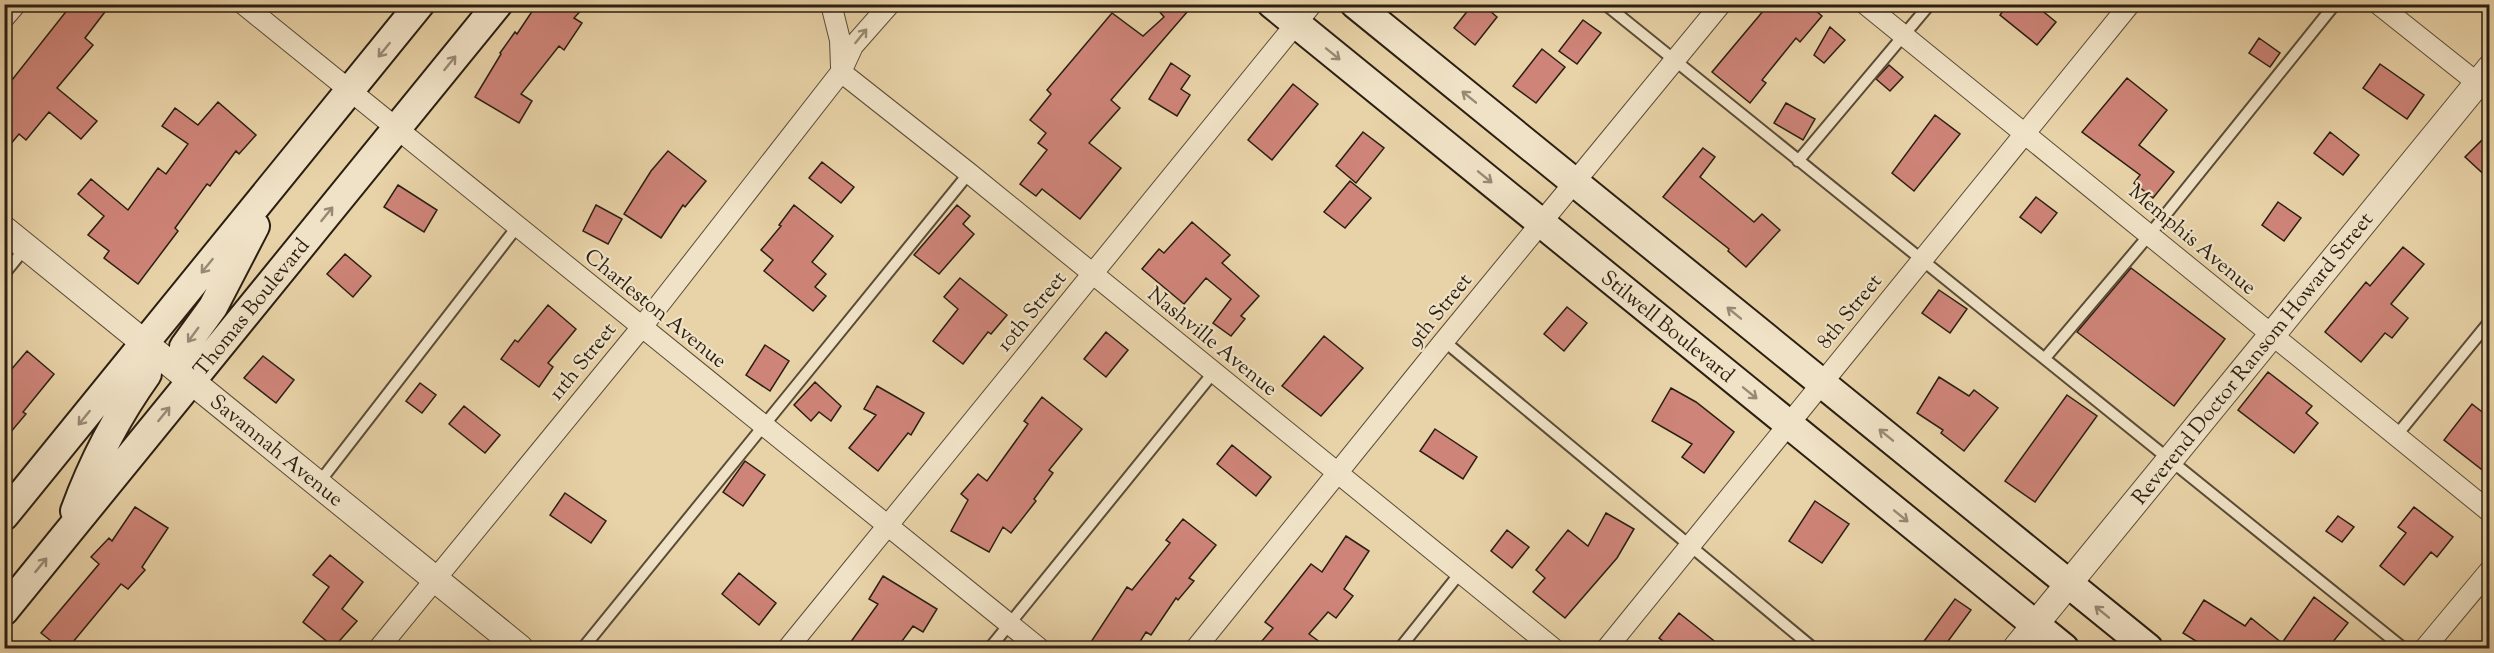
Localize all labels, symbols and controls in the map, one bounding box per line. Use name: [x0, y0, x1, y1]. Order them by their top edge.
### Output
one-way arrow: [855, 28, 868, 44]
one-way arrow: [377, 42, 390, 58]
one-way arrow: [1325, 48, 1341, 61]
one-way arrow: [444, 55, 457, 71]
one-way arrow: [1462, 90, 1477, 104]
one-way arrow: [1477, 171, 1493, 184]
street label: Memphis Avenue: [2121, 178, 2262, 303]
one-way arrow: [321, 206, 334, 222]
street label: Reverend Doctor Ransom Howard Street: [2126, 207, 2381, 512]
street label: Thomas Boulevard: [187, 233, 318, 384]
street label: Charleston Avenue: [577, 243, 733, 377]
one-way arrow: [201, 258, 214, 274]
street label: Stilwell Boulevard: [1593, 264, 1740, 391]
street label: 10th Street: [991, 265, 1074, 359]
street label: 9th Street: [1401, 268, 1480, 355]
street label: 8th Street: [1811, 268, 1890, 356]
street label: Nashville Avenue: [1140, 281, 1283, 404]
one-way arrow: [1727, 306, 1743, 319]
street label: 11th Street: [543, 317, 624, 408]
one-way arrow: [187, 326, 199, 342]
one-way arrow: [1742, 386, 1757, 400]
street label: Savannah Avenue: [203, 388, 349, 515]
one-way arrow: [158, 406, 171, 422]
one-way arrow: [78, 409, 91, 425]
one-way arrow: [1878, 429, 1894, 442]
one-way arrow: [1893, 509, 1909, 522]
one-way arrow: [35, 557, 48, 573]
one-way arrow: [2094, 605, 2110, 618]

